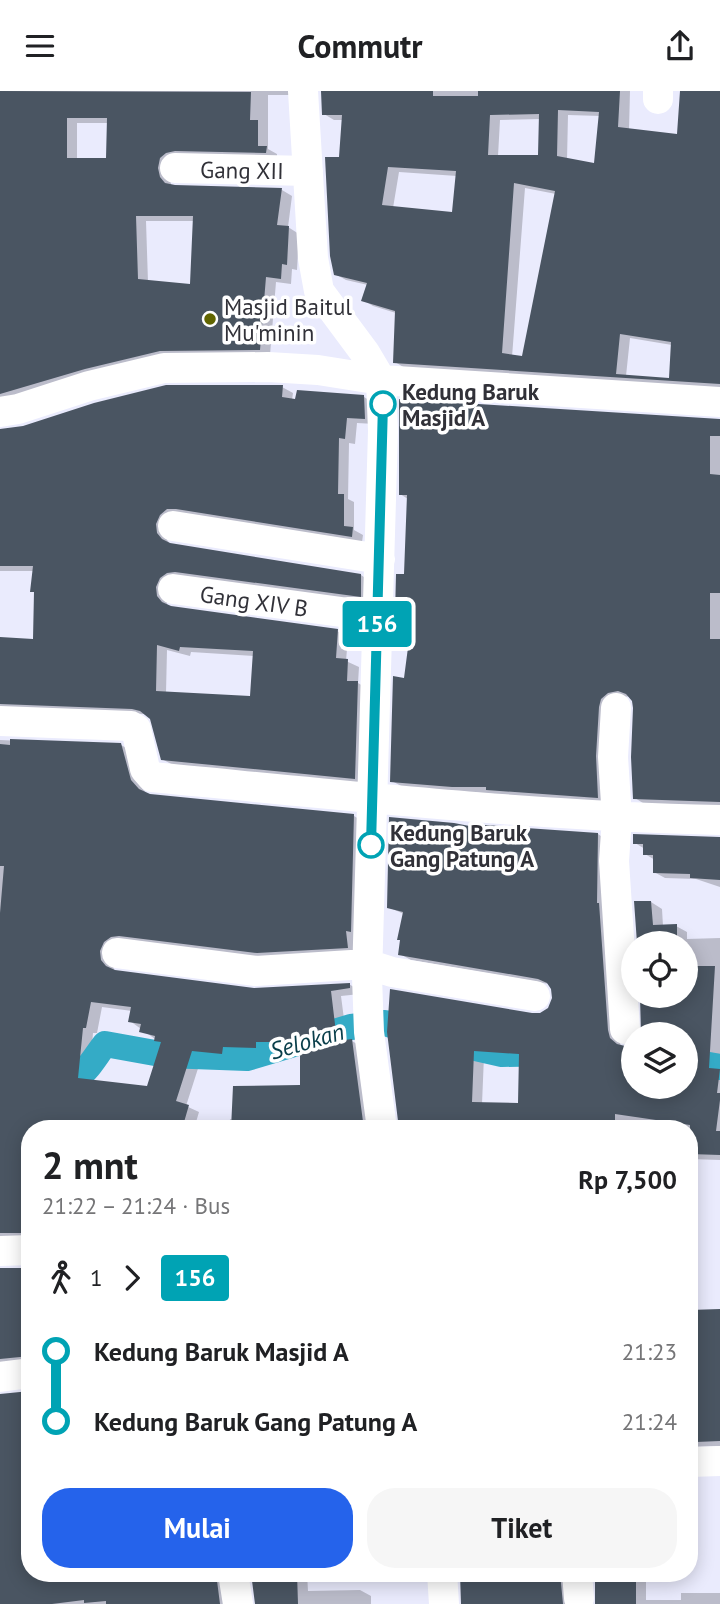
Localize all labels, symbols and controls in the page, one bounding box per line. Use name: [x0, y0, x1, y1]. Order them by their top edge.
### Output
text: Commutr: [297, 25, 423, 67]
icon: menu: [21, 27, 59, 65]
icon: share: [661, 27, 699, 65]
street label: Gang XII: [200, 155, 284, 185]
place label: Masjid Baitul Mu'minin: [224, 292, 352, 347]
marker: Masjid Baitul Mu'minin: [202, 311, 218, 327]
place label: Kedung Baruk Masjid A: [402, 377, 540, 432]
marker: Kedung Baruk Masjid A: [370, 391, 396, 417]
street label: Gang XIV B: [198, 579, 310, 623]
line badge: 156: [337, 601, 417, 647]
text: 156: [357, 608, 397, 639]
place label: Kedung Baruk Gang Patung A: [390, 818, 534, 873]
marker: Kedung Baruk Gang Patung A: [358, 832, 384, 858]
map controls: [621, 931, 698, 1099]
button: locate: [621, 931, 698, 1008]
water label: Selokan: [266, 1016, 348, 1066]
button: layers: [621, 1022, 698, 1099]
text: 2 mnt: [42, 1140, 138, 1189]
text: Rp 7,500: [578, 1163, 677, 1196]
text: 21:22 – 21:24 · Bus: [42, 1191, 230, 1220]
icon: walk: [42, 1259, 80, 1297]
icon: forward: [113, 1259, 151, 1297]
text: 156: [175, 1262, 215, 1293]
text: 1: [90, 1263, 103, 1292]
text: Kedung Baruk Masjid A: [94, 1335, 349, 1368]
text: 21:23: [622, 1337, 677, 1366]
text: Kedung Baruk Gang Patung A: [94, 1405, 417, 1438]
text: 21:24: [622, 1407, 677, 1436]
button: Mulai: [42, 1488, 353, 1568]
button: Tiket: [367, 1488, 677, 1568]

